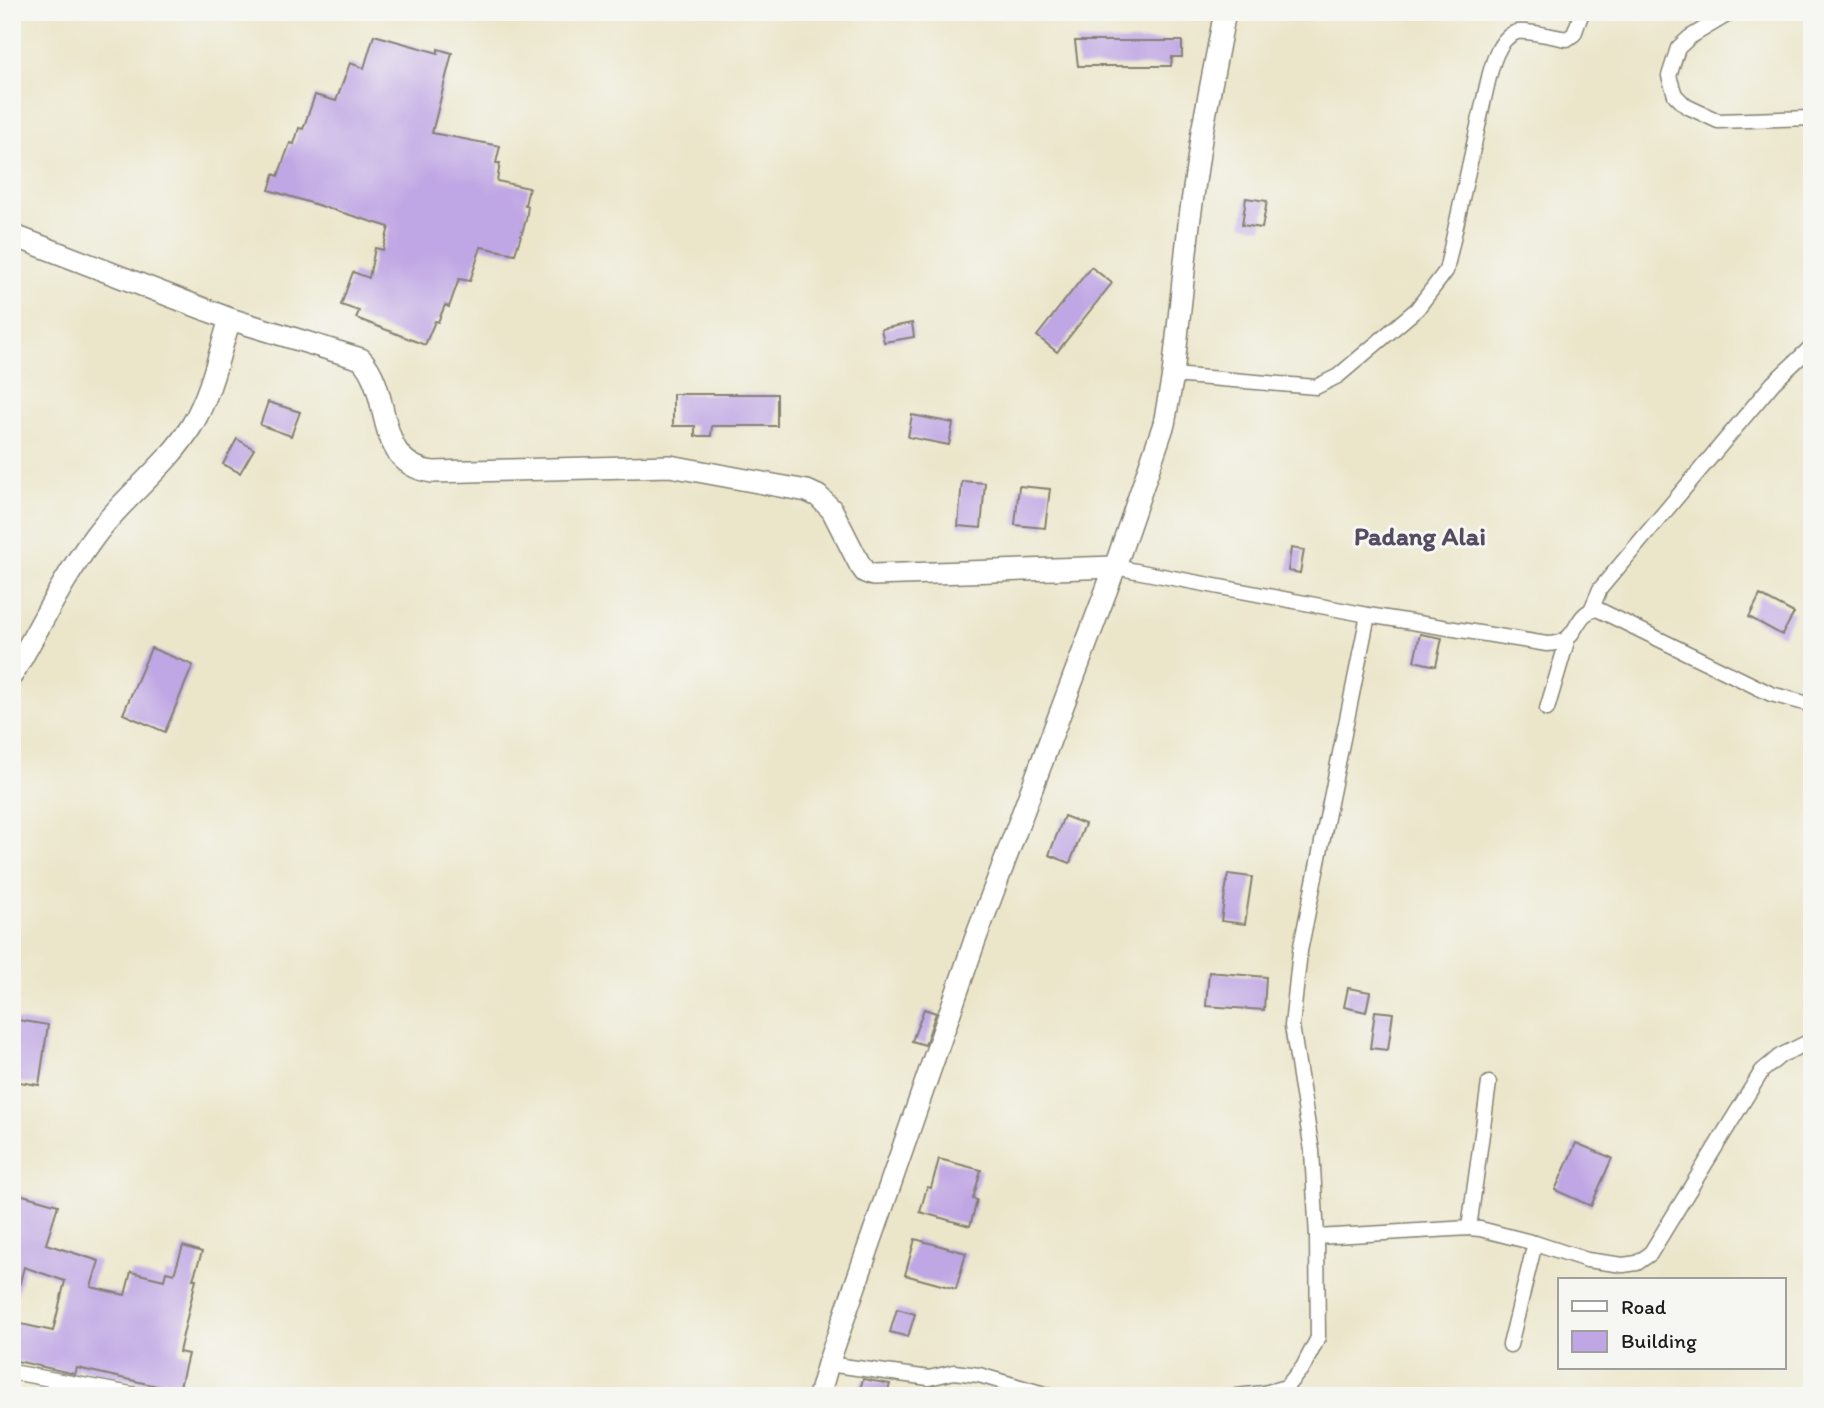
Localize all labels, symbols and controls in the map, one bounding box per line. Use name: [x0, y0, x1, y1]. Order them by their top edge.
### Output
district label: Padang Alai: [1354, 520, 1486, 552]
legend: [1558, 1278, 1786, 1370]
text: Road: [1621, 1294, 1667, 1319]
text: Building: [1621, 1328, 1697, 1353]

